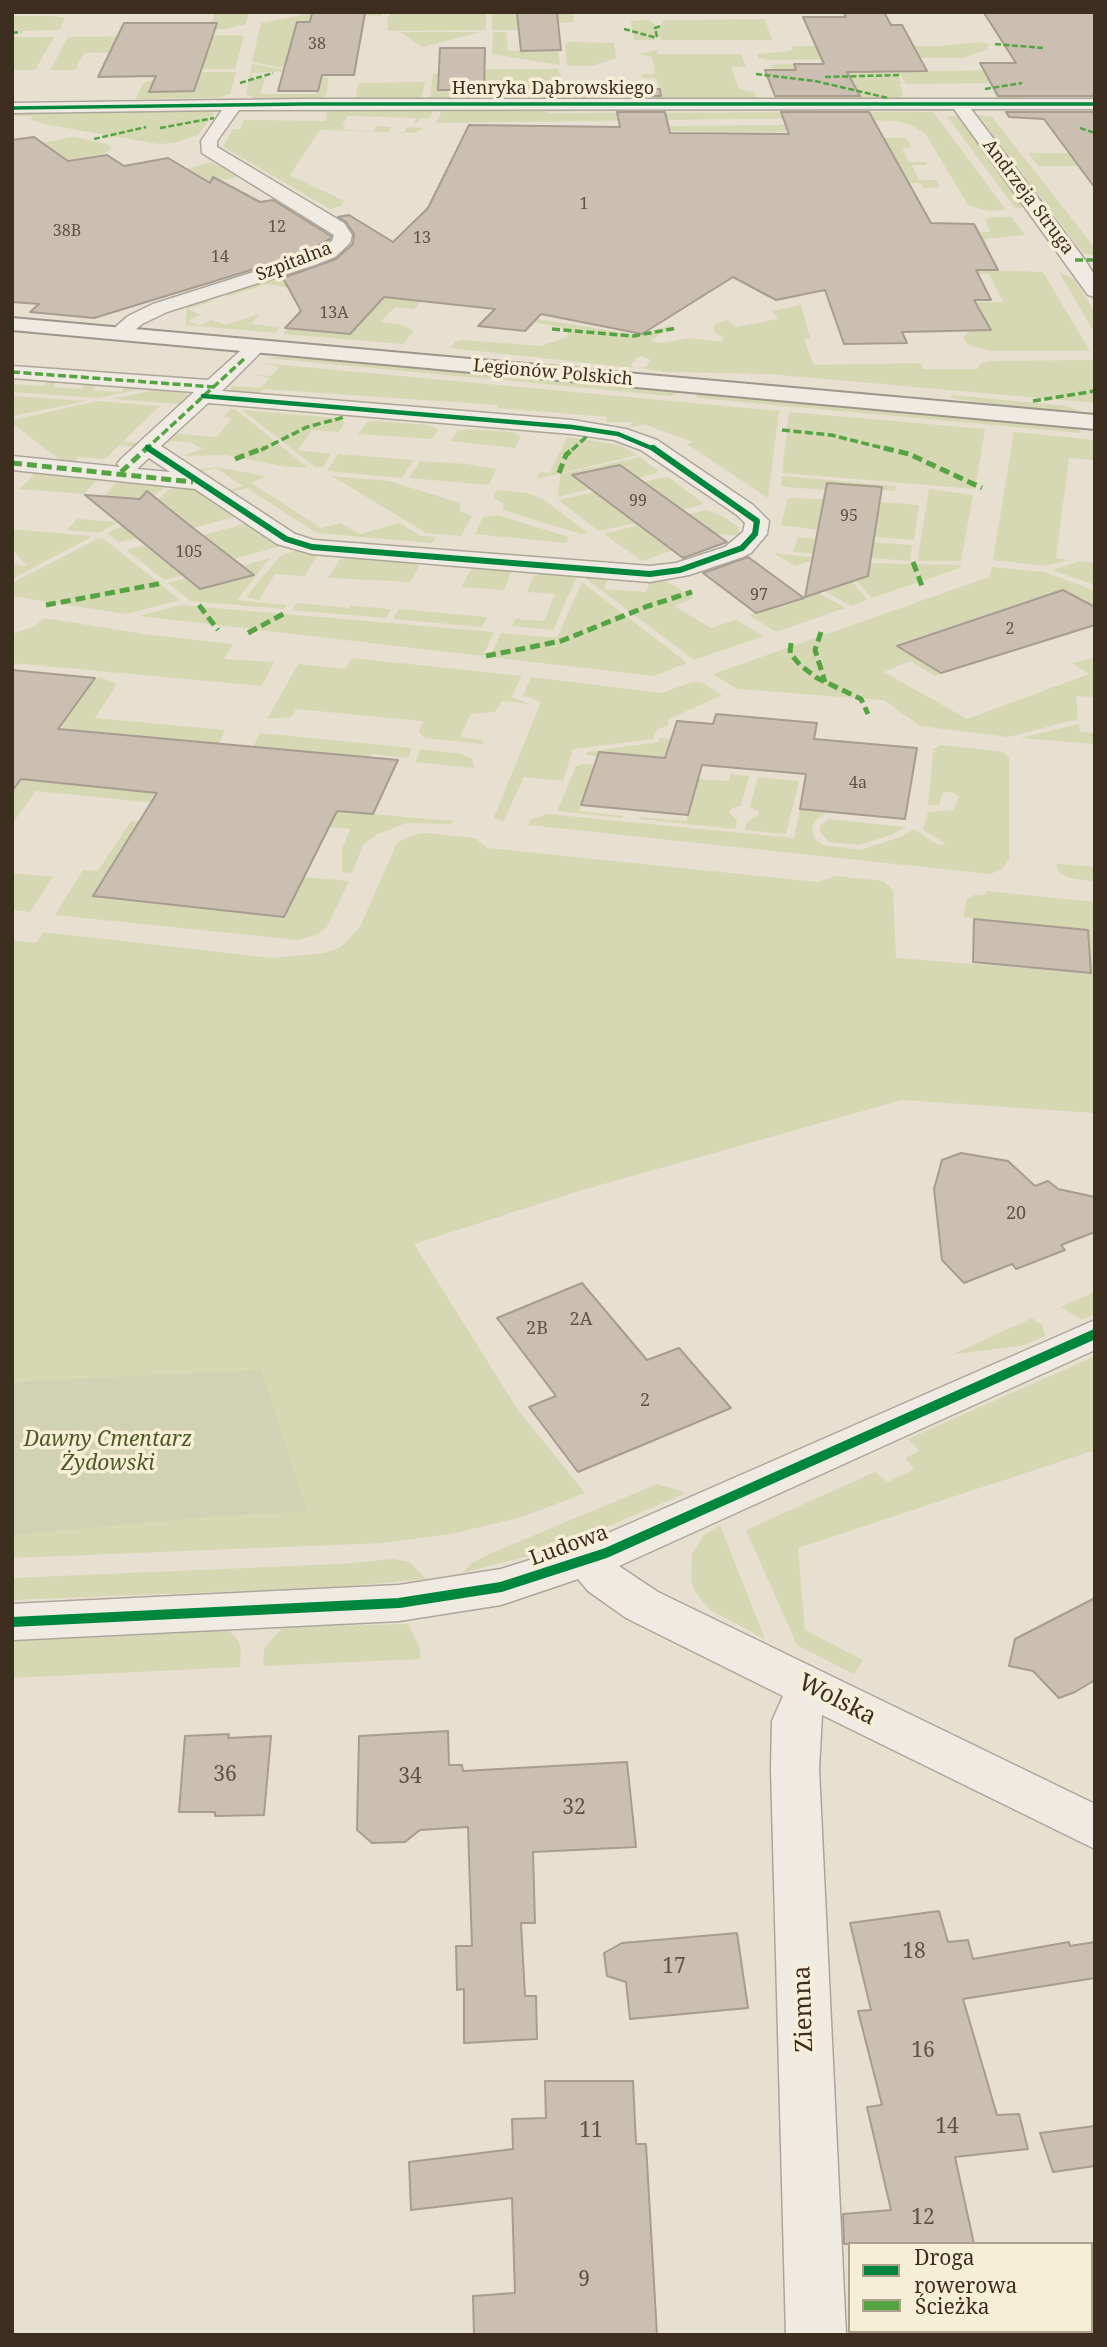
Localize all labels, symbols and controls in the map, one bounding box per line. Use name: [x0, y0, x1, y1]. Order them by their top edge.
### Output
house number: 38: [308, 34, 326, 54]
street label: Henryka Dąbrowskiego: [452, 78, 654, 100]
street label: Andrzeja Struga: [978, 135, 1078, 259]
house number: 1: [580, 194, 588, 214]
house number: 12: [268, 217, 286, 237]
house number: 38B: [53, 221, 81, 241]
house number: 13: [413, 228, 431, 248]
street label: Szpitalna: [253, 238, 335, 286]
house number: 14: [211, 247, 229, 267]
house number: 13A: [319, 303, 349, 323]
street label: Legionów Polskich: [472, 355, 634, 391]
house number: 99: [629, 491, 647, 511]
house number: 95: [840, 506, 858, 526]
house number: 105: [176, 542, 202, 562]
house number: 97: [750, 585, 768, 605]
house number: 2: [1006, 619, 1014, 639]
house number: 4a: [849, 773, 867, 793]
house number: 20: [1006, 1203, 1026, 1225]
house number: 2A: [570, 1309, 592, 1331]
house number: 2B: [526, 1318, 548, 1340]
house number: 2: [640, 1390, 650, 1412]
park label: Dawny Cmentarz Żydowski: [24, 1427, 192, 1477]
street label: Ludowa: [526, 1520, 612, 1572]
street label: Wolska: [793, 1668, 881, 1732]
house number: 36: [213, 1762, 237, 1788]
house number: 34: [398, 1764, 422, 1790]
house number: 32: [562, 1795, 586, 1821]
house number: 18: [902, 1939, 926, 1965]
house number: 17: [662, 1954, 686, 1980]
street label: Ziemna: [788, 1965, 820, 2053]
house number: 16: [911, 2038, 935, 2064]
house number: 14: [935, 2114, 959, 2140]
house number: 11: [579, 2118, 603, 2144]
house number: 12: [911, 2205, 935, 2231]
legend: [848, 2242, 1093, 2333]
text: Droga rowerowa: [914, 2243, 1017, 2299]
house number: 9: [578, 2267, 590, 2293]
text: Ścieżka: [915, 2292, 990, 2320]

